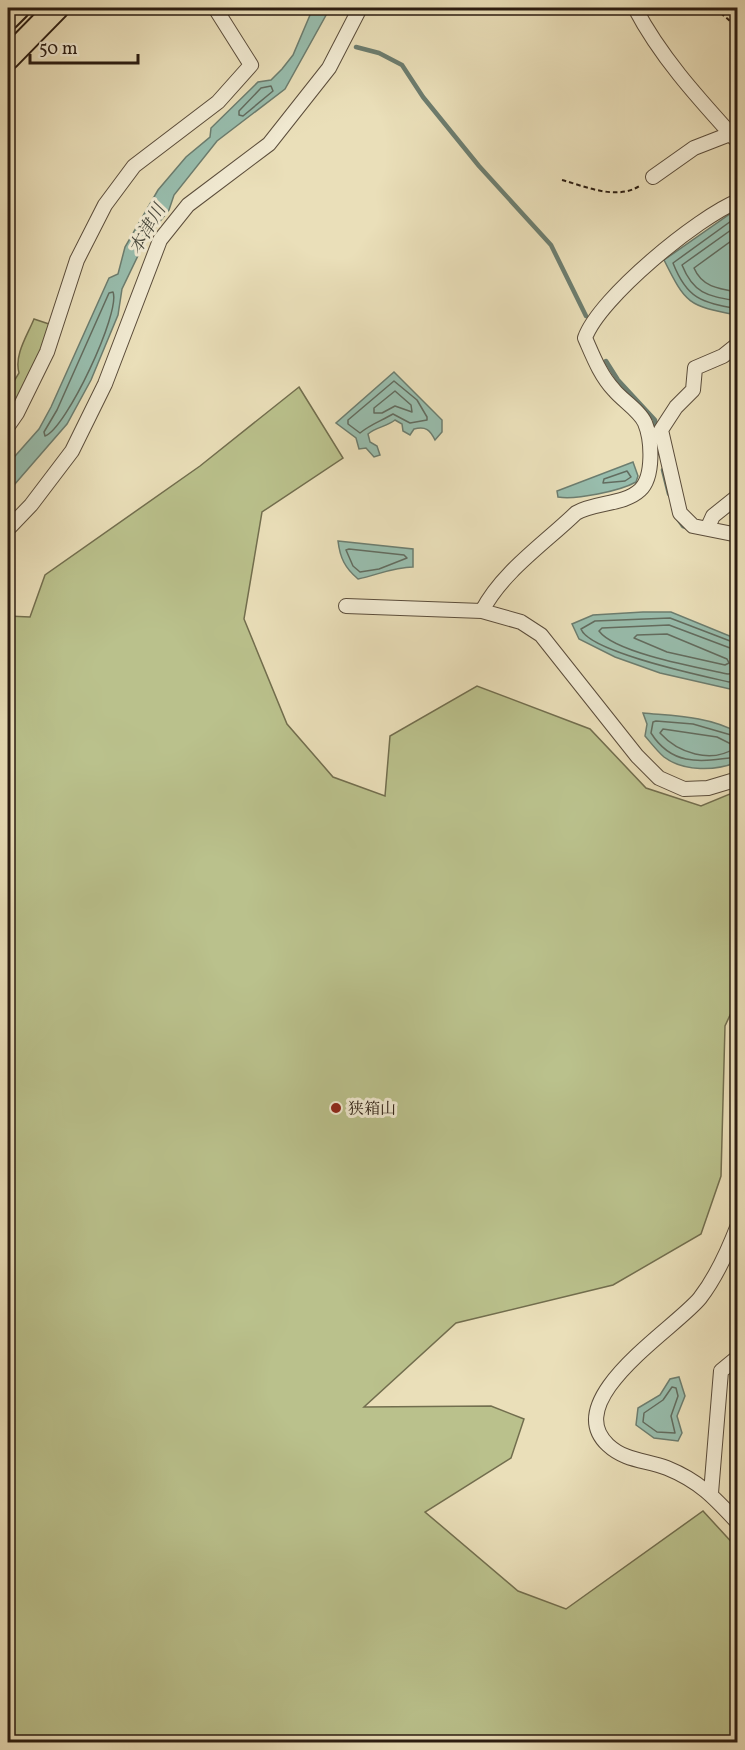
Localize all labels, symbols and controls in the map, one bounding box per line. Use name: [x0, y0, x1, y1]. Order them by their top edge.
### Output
scale bar: [30, 27, 138, 65]
text: 50 m: [39, 37, 78, 62]
water label: 本津川: [124, 198, 174, 259]
place label: 狭箱山: [348, 1099, 396, 1121]
marker: 狭箱山: [329, 1101, 343, 1115]

